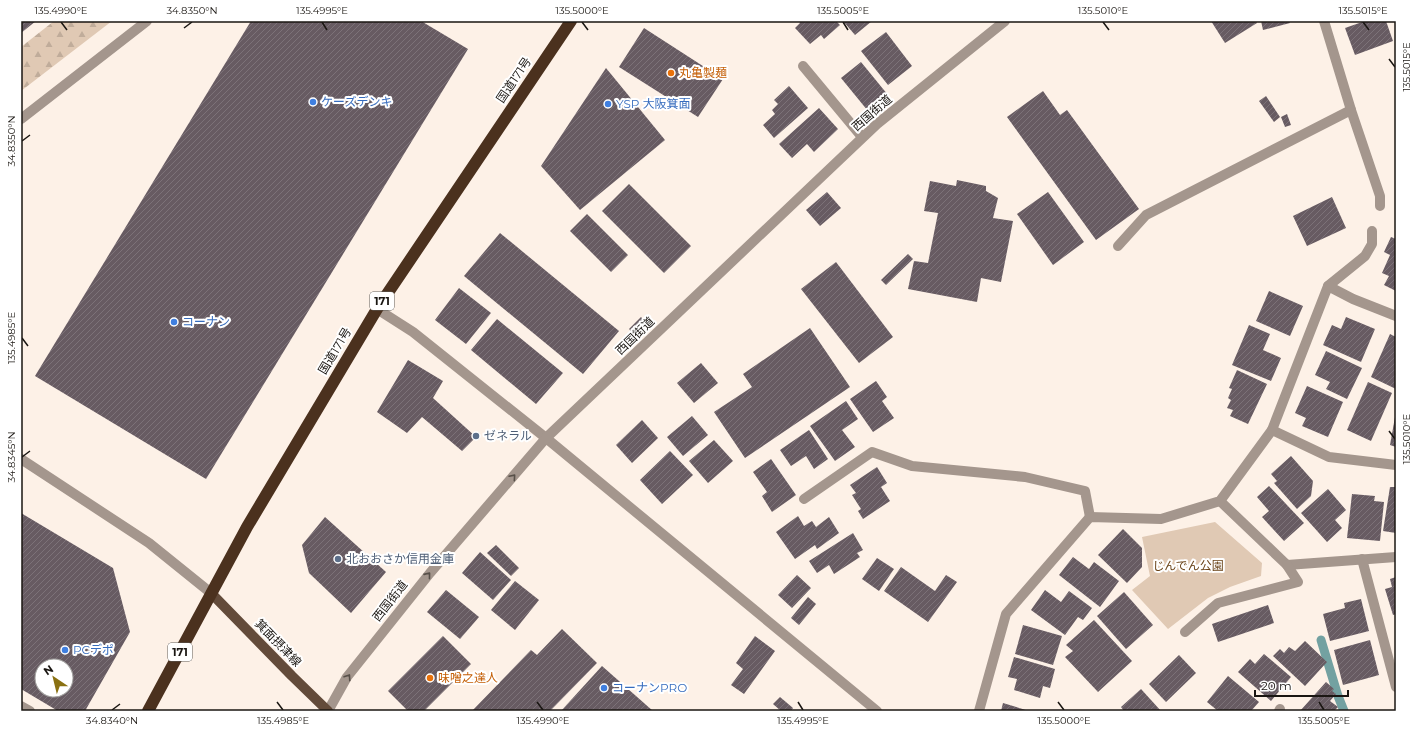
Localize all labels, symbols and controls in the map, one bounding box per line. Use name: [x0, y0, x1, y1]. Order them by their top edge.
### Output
text: 135.4990°E: [34, 4, 88, 17]
text: 34.8350°N: [166, 4, 218, 17]
text: 135.4995°E: [296, 4, 348, 17]
text: 135.5000°E: [555, 4, 609, 17]
text: 135.5005°E: [817, 4, 869, 17]
text: 135.5010°E: [1078, 4, 1128, 17]
text: 135.5015°E: [1338, 4, 1388, 17]
text: 135.5015°E: [1400, 42, 1413, 92]
street label: 国道171号: [493, 54, 534, 105]
place label: 丸亀製麺: [679, 65, 727, 80]
marker: 丸亀製麺: [666, 68, 676, 78]
street label: 西国街道: [849, 91, 895, 134]
place label: ケーズデンキ: [321, 94, 392, 109]
place label: YSP 大阪箕面: [616, 96, 691, 111]
marker: ケーズデンキ: [308, 97, 318, 107]
marker: YSP 大阪箕面: [603, 99, 613, 109]
text: 34.8350°N: [5, 115, 18, 167]
road number: 171: [370, 292, 394, 310]
text: 135.4985°E: [5, 312, 18, 364]
place label: コーナン: [182, 314, 230, 329]
street label: 西国街道: [612, 314, 657, 358]
marker: コーナン: [169, 317, 179, 327]
street label: 国道171号: [315, 325, 354, 377]
text: 135.5010°E: [1400, 414, 1413, 464]
place label: ゼネラル: [484, 428, 532, 443]
text: 34.8345°N: [5, 431, 18, 483]
marker: ゼネラル: [471, 431, 481, 441]
one-way arrow: [508, 474, 515, 481]
place label: 北おおさか信用金庫: [346, 551, 454, 566]
marker: 北おおさか信用金庫: [333, 554, 343, 564]
park label: じんでん公園: [1152, 558, 1224, 573]
one-way arrow: [423, 572, 430, 580]
street label: 西国街道: [369, 577, 410, 624]
street label: 箕面摂津線: [252, 616, 305, 669]
place label: PCデポ: [73, 642, 114, 657]
road number: 171: [168, 643, 192, 661]
marker: PCデポ: [60, 645, 70, 655]
north arrow: [34, 658, 74, 698]
text: N: [41, 662, 56, 678]
place label: 味噌之達人: [438, 670, 498, 685]
scale bar: [1255, 672, 1348, 698]
marker: 味噌之達人: [425, 673, 435, 683]
one-way arrow: [343, 674, 350, 681]
text: 20 m: [1261, 678, 1292, 693]
place label: コーナンPRO: [612, 680, 687, 695]
marker: コーナンPRO: [599, 683, 609, 693]
text: 34.8340°N: [86, 714, 138, 727]
text: 135.4985°E: [257, 714, 309, 727]
text: 135.4990°E: [516, 714, 570, 727]
text: 135.4995°E: [777, 714, 829, 727]
text: 135.5000°E: [1037, 714, 1091, 727]
text: 135.5005°E: [1298, 714, 1350, 727]

